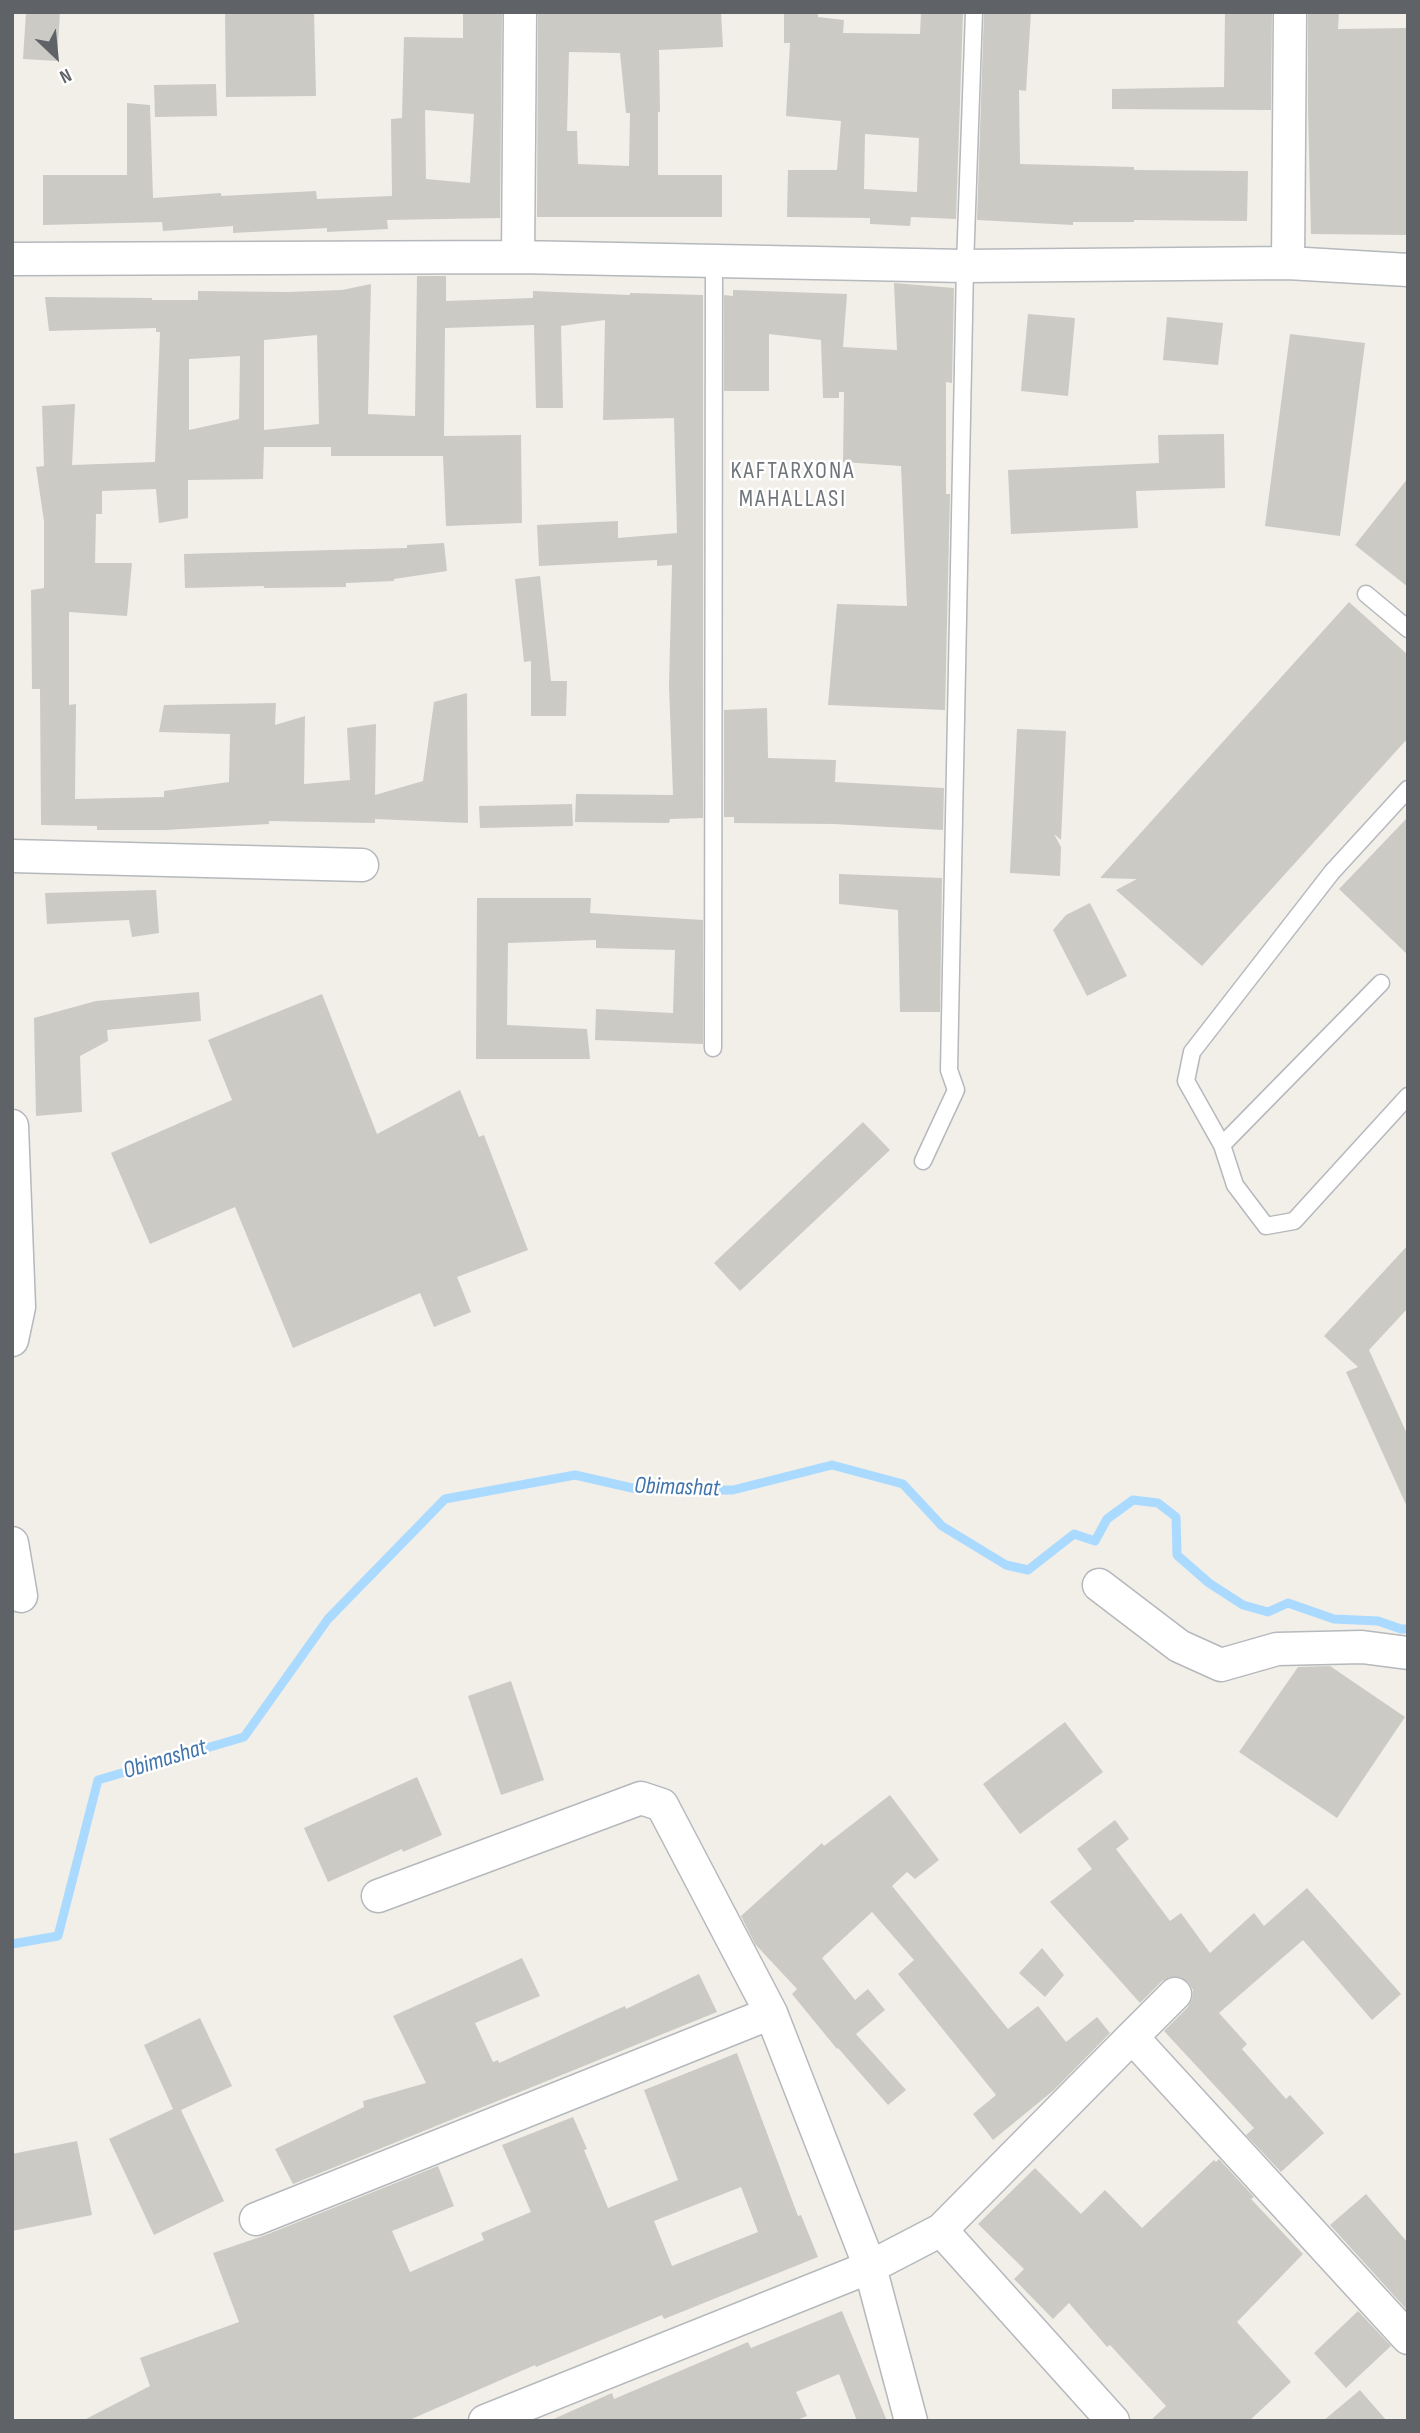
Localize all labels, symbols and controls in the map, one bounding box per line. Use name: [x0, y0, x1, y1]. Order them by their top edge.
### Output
north arrow: [21, 21, 91, 91]
text: N: [56, 63, 75, 88]
district label: KAFTARXONA MAHALLASI: [732, 458, 854, 514]
water label: Obimashat: [634, 1472, 720, 1504]
water label: Obimashat: [120, 1734, 210, 1786]

